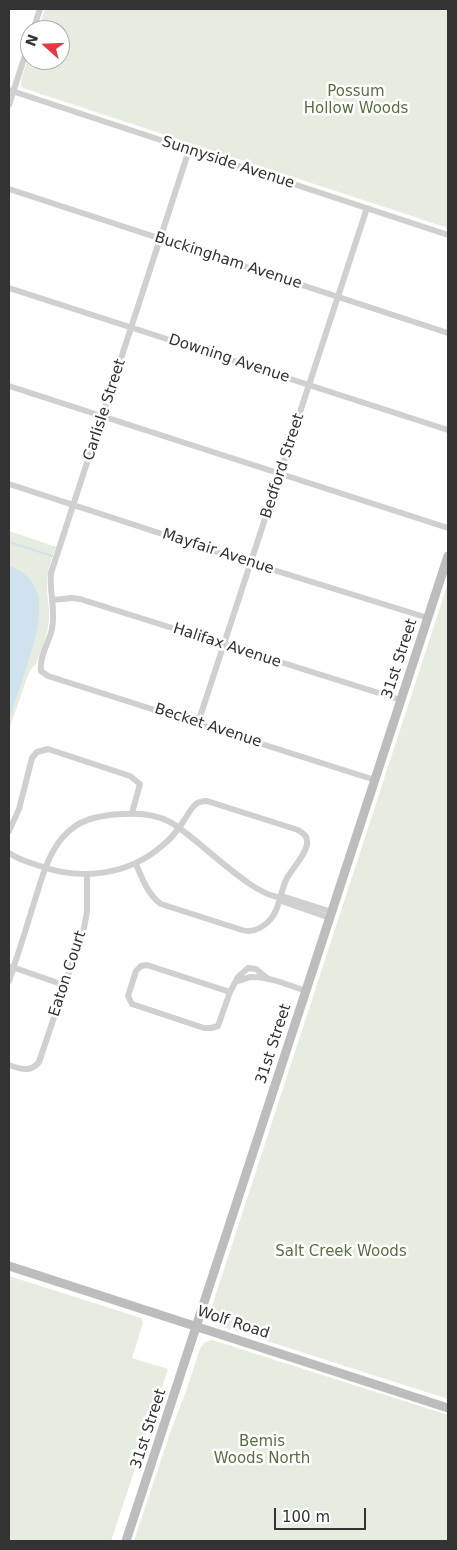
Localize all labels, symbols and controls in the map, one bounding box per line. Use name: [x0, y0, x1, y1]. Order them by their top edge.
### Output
north arrow: [20, 20, 70, 70]
text: N: [22, 32, 41, 48]
park label: Possum Hollow Woods: [304, 83, 408, 118]
street label: Sunnyside Avenue: [160, 133, 296, 193]
street label: Buckingham Avenue: [152, 229, 304, 293]
street label: Downing Avenue: [166, 331, 292, 387]
street label: Carlisle Street: [80, 357, 130, 463]
street label: Bedford Street: [258, 411, 308, 521]
street label: Mayfair Avenue: [160, 525, 276, 579]
street label: 31st Street: [379, 617, 421, 701]
street label: Halifax Avenue: [171, 620, 283, 672]
street label: Becket Avenue: [152, 700, 264, 752]
street label: Eaton Court: [46, 929, 90, 1019]
street label: 31st Street: [253, 1002, 295, 1086]
park label: Salt Creek Woods: [275, 1243, 407, 1261]
street label: Wolf Road: [195, 1303, 271, 1343]
street label: 31st Street: [128, 1387, 170, 1471]
park label: Bemis Woods North: [214, 1433, 310, 1468]
scale bar: [277, 1498, 370, 1530]
text: 100 m: [282, 1508, 330, 1526]

